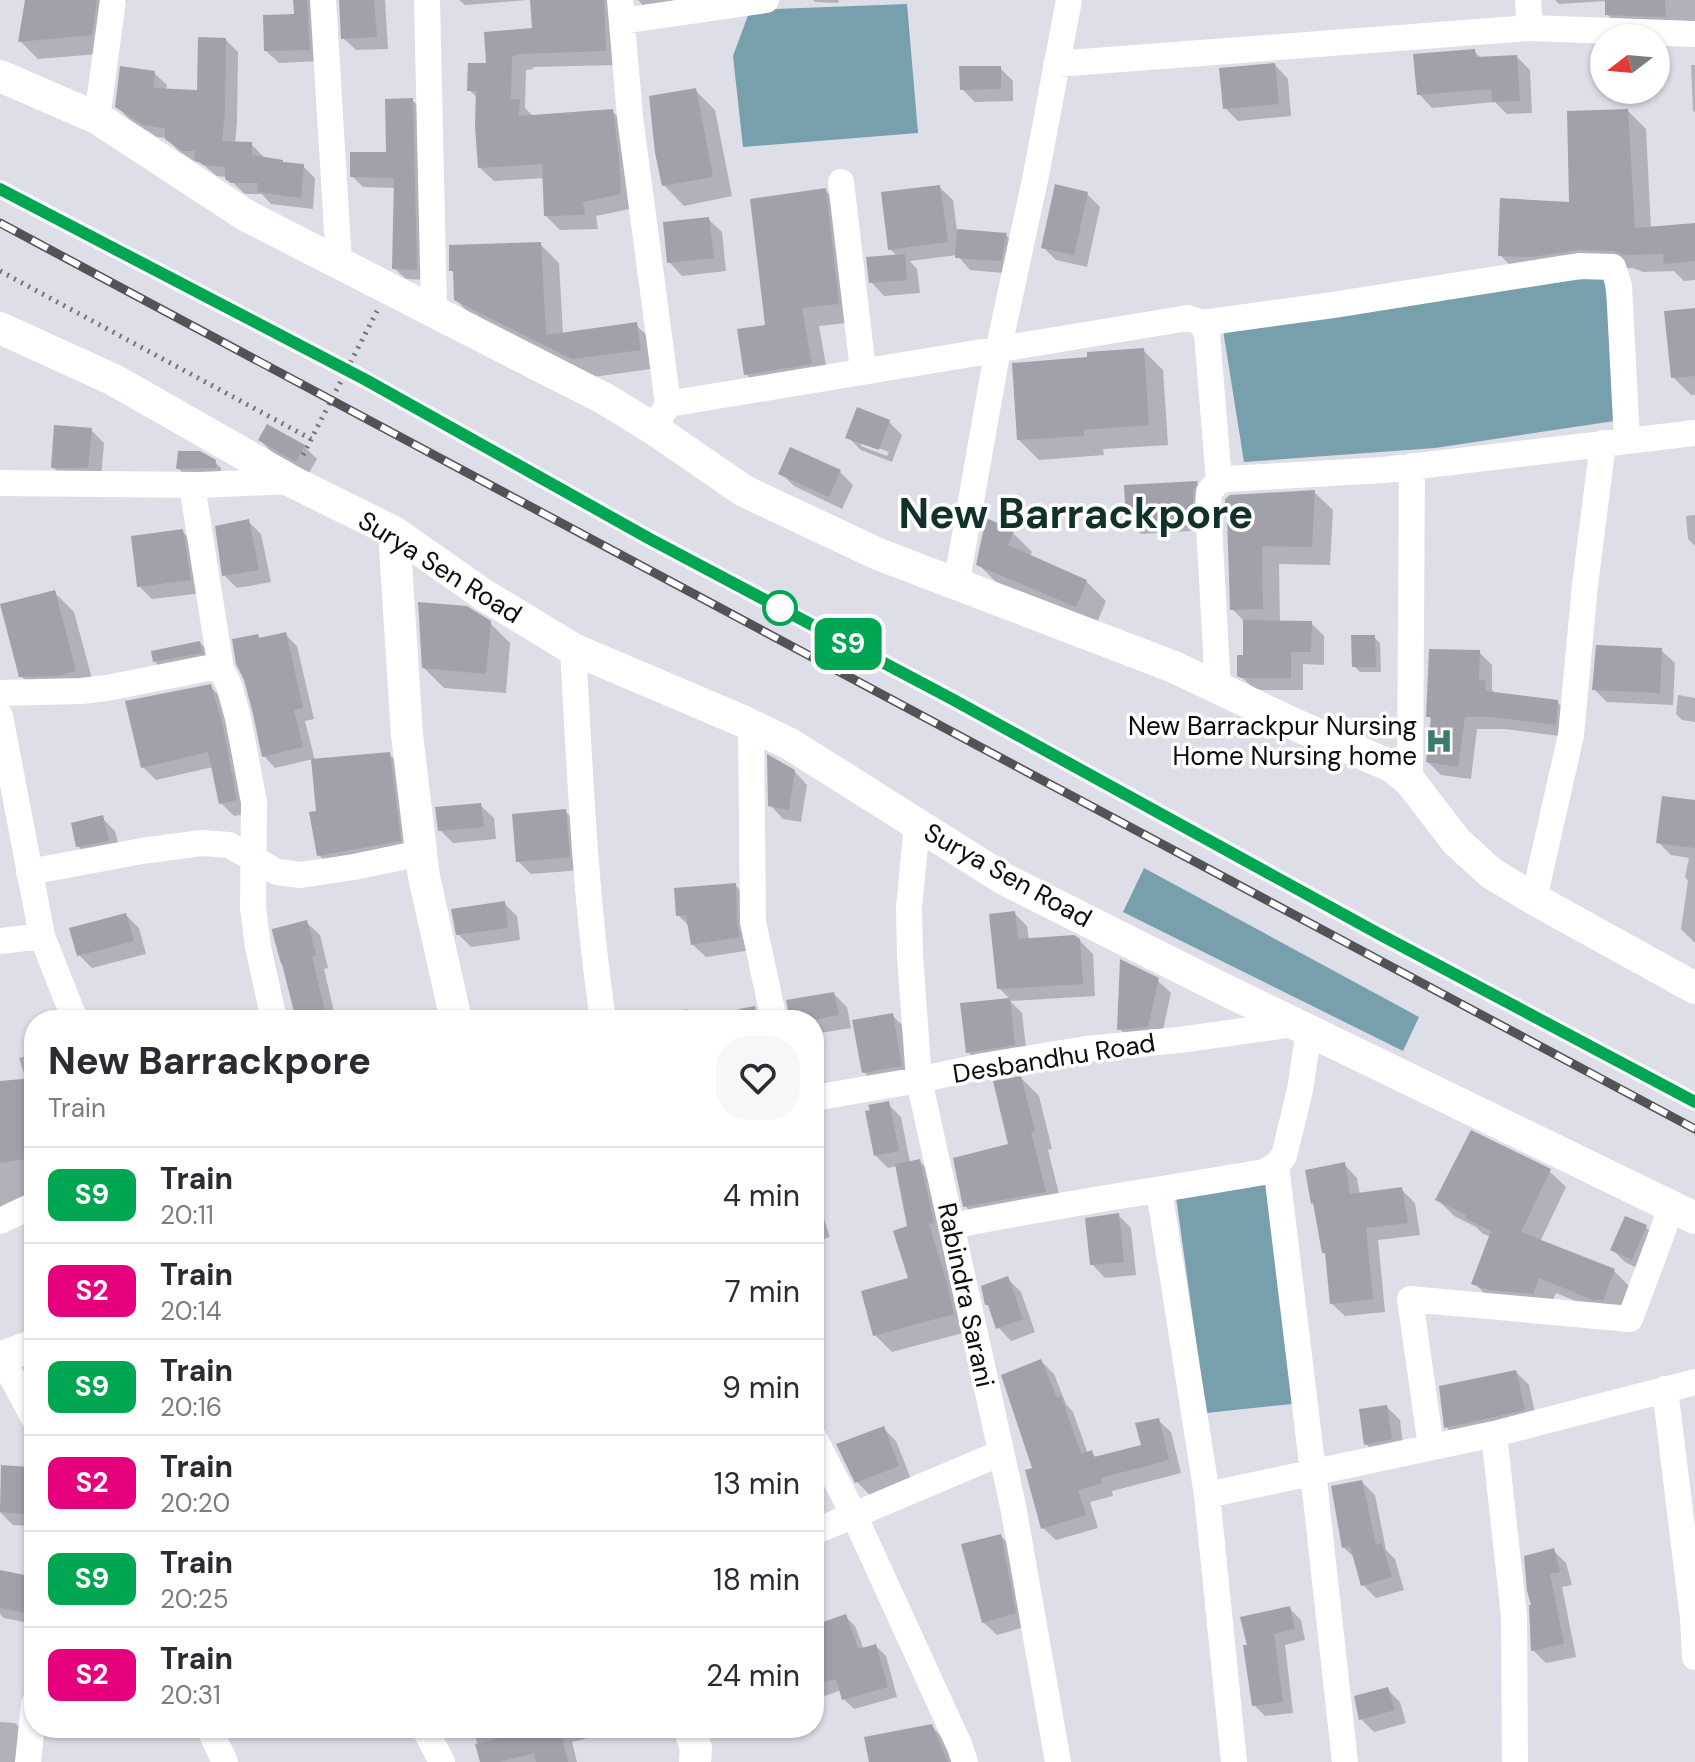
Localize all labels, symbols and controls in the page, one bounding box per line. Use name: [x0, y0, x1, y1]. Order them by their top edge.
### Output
north arrow: [1590, 24, 1670, 104]
map controls: [1590, 24, 1670, 104]
district label: New Barrackpore: [899, 486, 1253, 541]
street label: Surya Sen Road: [352, 503, 528, 631]
unlabelled marker: [763, 591, 797, 625]
line badge: S9: [812, 618, 884, 670]
text: S9: [831, 625, 865, 662]
place label: New Barrackpur Nursing Home Nursing home: [1128, 709, 1417, 773]
hospital icon: New Barrackpur Nursing Home Nursing home: [1424, 726, 1454, 756]
street label: Surya Sen Road: [918, 815, 1098, 935]
street label: Desbandhu Road: [950, 1025, 1158, 1091]
text: New Barrackpore: [48, 1036, 371, 1086]
button: heart: [716, 1036, 800, 1120]
text: Train: [48, 1091, 106, 1125]
text: Train: [160, 1159, 233, 1198]
text: S9: [75, 1176, 109, 1213]
text: 4 min: [723, 1176, 800, 1215]
text: 20:11: [160, 1198, 214, 1232]
street label: Rabindra Sarani: [930, 1200, 1002, 1390]
text: Train: [160, 1255, 233, 1294]
text: S2: [75, 1272, 109, 1309]
text: 7 min: [725, 1272, 800, 1311]
text: 20:14: [160, 1294, 222, 1328]
text: Train: [160, 1351, 233, 1390]
text: S9: [75, 1368, 109, 1405]
text: 9 min: [722, 1368, 800, 1407]
text: 20:16: [160, 1390, 222, 1424]
text: Train: [160, 1447, 233, 1486]
text: S2: [75, 1464, 109, 1501]
text: 13 min: [714, 1464, 800, 1503]
text: 20:20: [160, 1486, 230, 1520]
text: Train: [160, 1543, 233, 1582]
text: S9: [75, 1560, 109, 1597]
text: 18 min: [713, 1560, 800, 1599]
text: 20:25: [160, 1582, 229, 1616]
text: Train: [160, 1639, 233, 1678]
text: S2: [75, 1656, 109, 1693]
text: 24 min: [706, 1656, 800, 1695]
text: 20:31: [160, 1678, 221, 1712]

